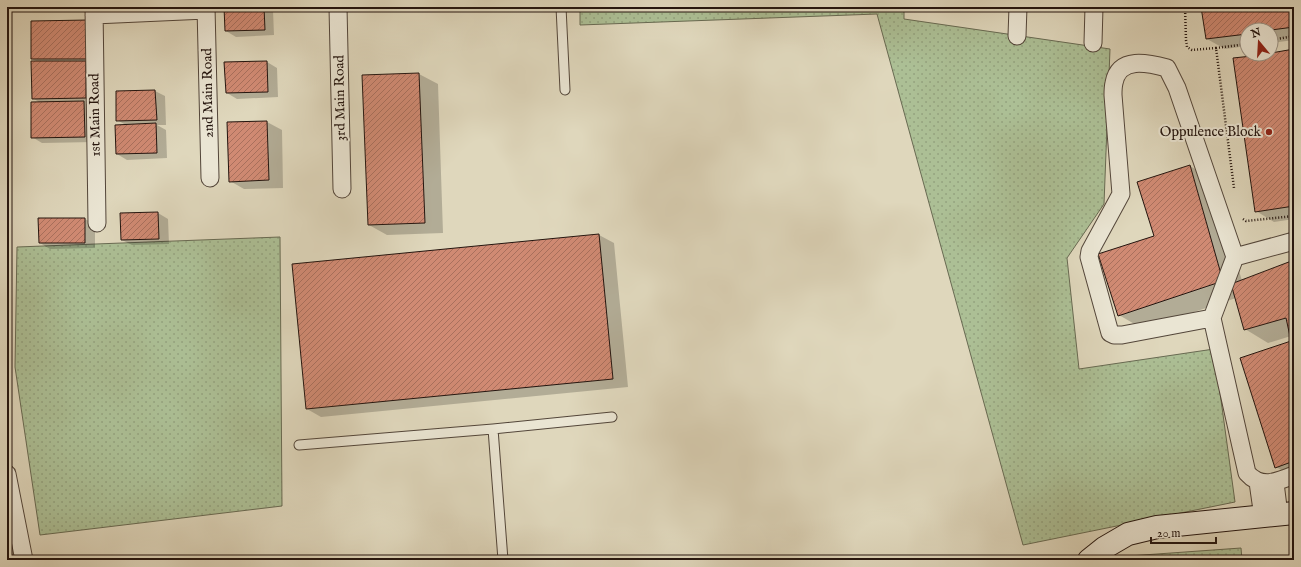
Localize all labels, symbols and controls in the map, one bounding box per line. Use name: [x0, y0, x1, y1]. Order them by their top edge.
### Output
north arrow: [1239, 22, 1279, 62]
text: N: [1249, 25, 1263, 42]
street label: 2nd Main Road: [198, 47, 218, 138]
street label: 3rd Main Road: [330, 54, 350, 141]
street label: 1st Main Road: [85, 73, 105, 157]
place label: Oppulence Block: [1160, 123, 1262, 141]
marker: Oppulence Block: [1264, 127, 1274, 137]
scale bar: [1151, 519, 1216, 545]
text: 20 m: [1157, 526, 1180, 541]

